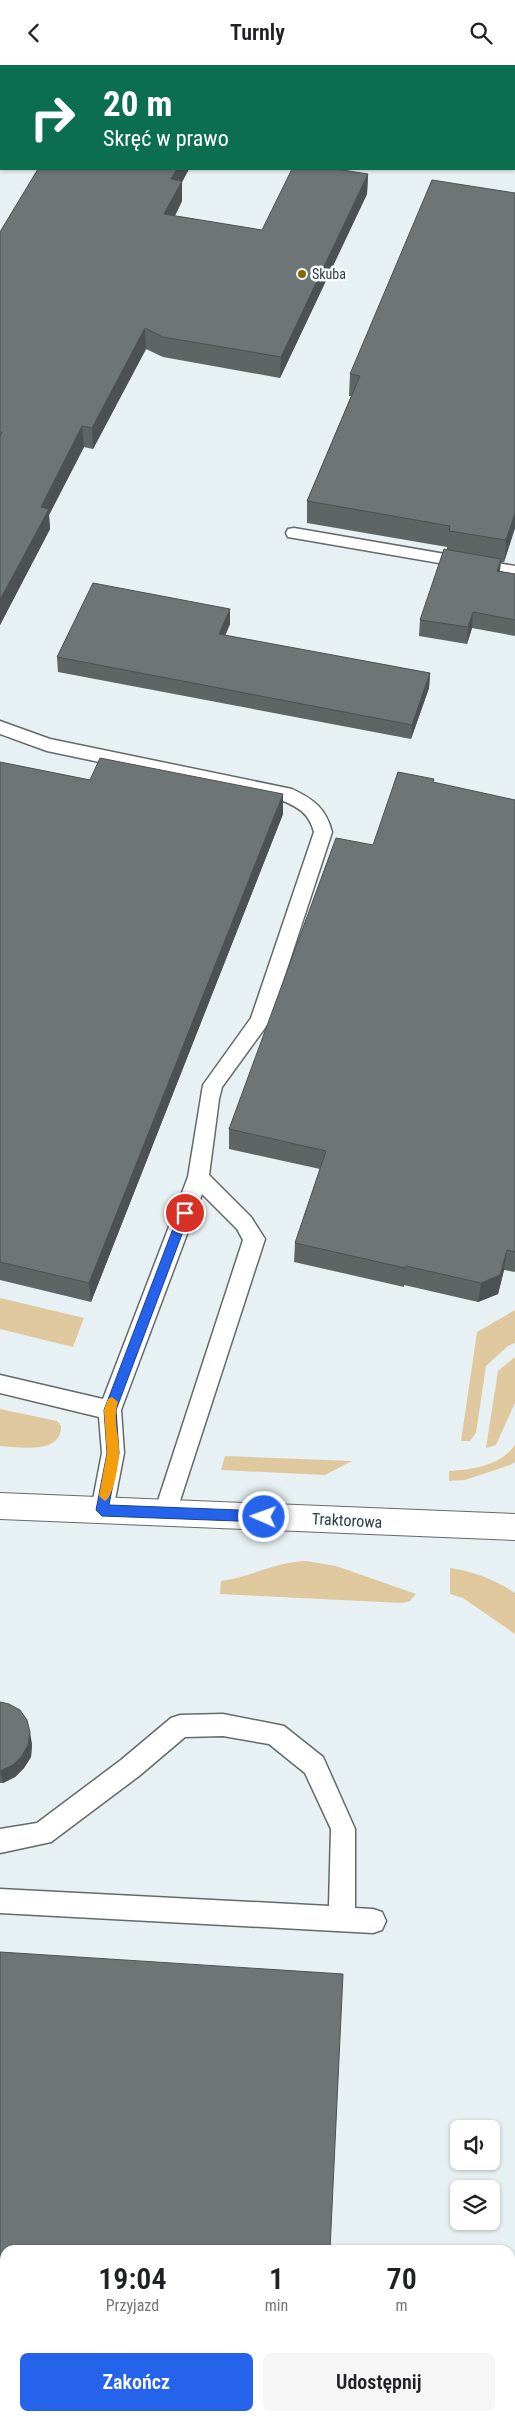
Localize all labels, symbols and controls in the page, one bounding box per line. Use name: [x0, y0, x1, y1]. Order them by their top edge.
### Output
icon: back: [20, 19, 48, 47]
icon: search: [467, 19, 495, 47]
text: Turnly: [230, 20, 285, 45]
text: 20 m: [103, 84, 172, 125]
icon: right: [20, 85, 85, 150]
text: Skręć w prawo: [103, 126, 229, 151]
place label: Skuba: [312, 266, 346, 282]
marker: Skuba: [296, 268, 308, 280]
pin: [164, 1192, 206, 1234]
icon: arrive: [171, 1199, 199, 1227]
position arrow: [237, 1490, 289, 1542]
street label: Traktorowa: [311, 1509, 383, 1532]
map controls: [450, 2120, 500, 2230]
button: sound: [450, 2120, 500, 2170]
button: layers: [450, 2180, 500, 2230]
text: 19:04: [98, 2261, 167, 2296]
text: 1: [269, 2261, 284, 2296]
text: 70: [387, 2261, 417, 2296]
text: Przyjazd: [106, 2296, 159, 2315]
text: min: [265, 2296, 288, 2315]
text: m: [396, 2296, 408, 2315]
button: Zakończ: [20, 2353, 253, 2411]
button: Udostępnij: [263, 2353, 495, 2411]

